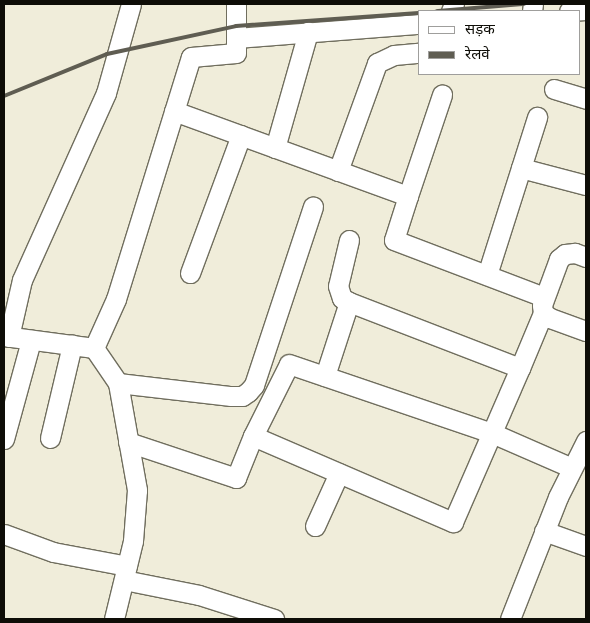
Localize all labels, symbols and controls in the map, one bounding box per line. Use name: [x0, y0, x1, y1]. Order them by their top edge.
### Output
legend: [418, 10, 580, 75]
text: सड़क: [465, 20, 495, 38]
text: रेलवे: [465, 45, 490, 63]

